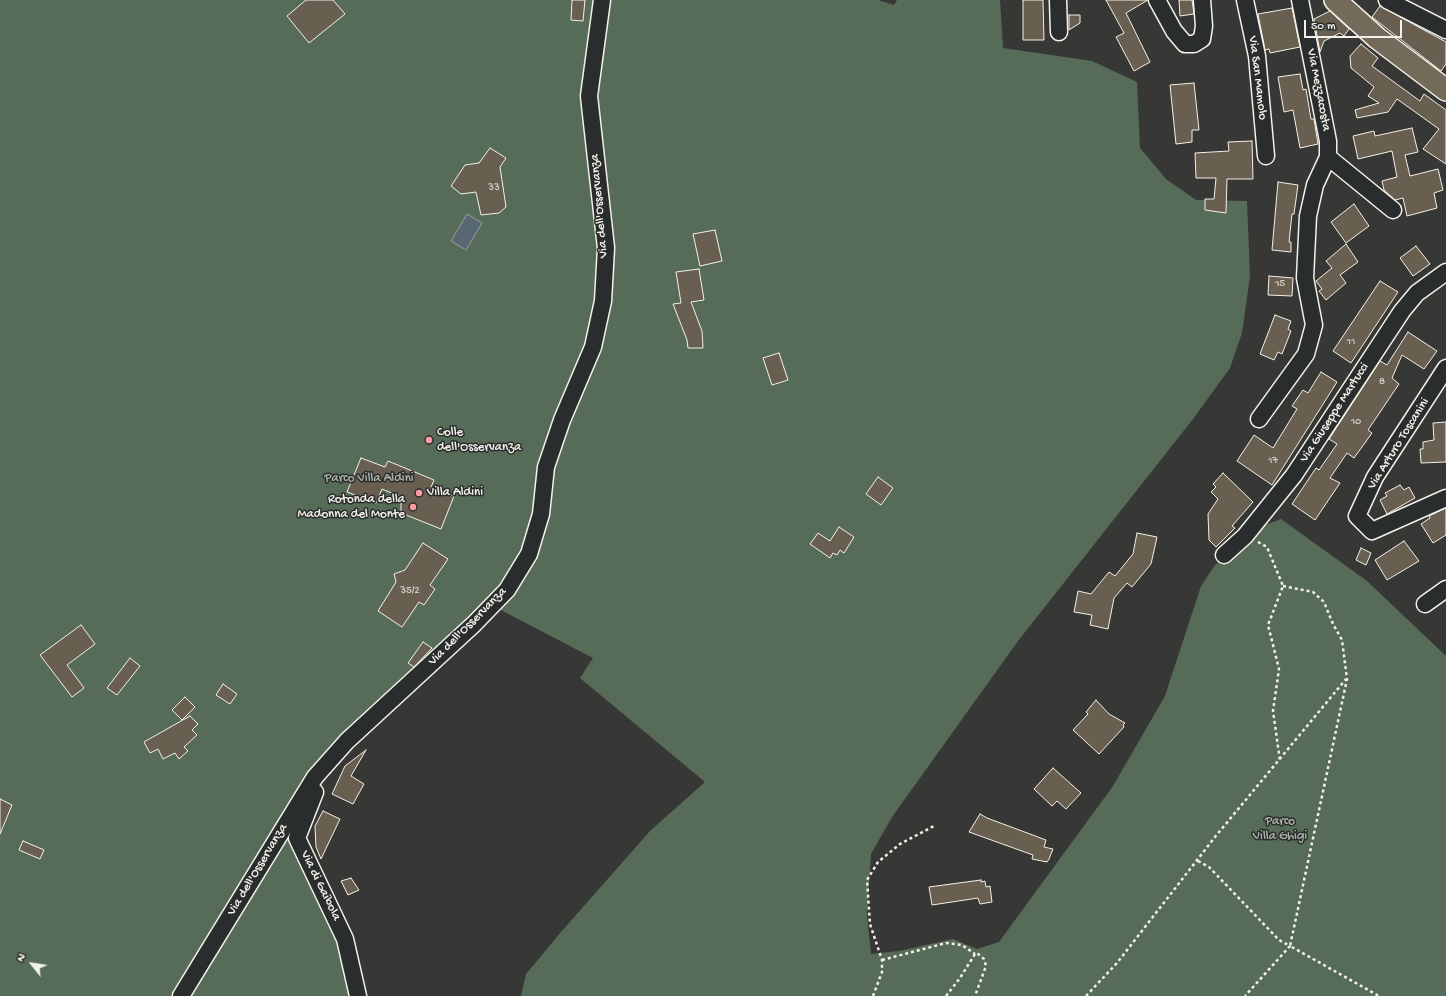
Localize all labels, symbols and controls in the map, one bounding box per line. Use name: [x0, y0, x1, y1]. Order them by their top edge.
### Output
scale bar: [1306, 12, 1404, 38]
text: 50 m: [1311, 20, 1336, 34]
street label: Via San Mamolo: [1244, 35, 1270, 121]
street label: Via Mezzacosta: [1302, 48, 1334, 132]
street label: Via dell'Osservanza: [588, 153, 612, 259]
house number: 33: [488, 181, 500, 195]
house number: 15: [1275, 277, 1285, 291]
house number: 11: [1347, 335, 1355, 349]
street label: Via Giuseppe Martucci: [1297, 360, 1373, 466]
house number: 8: [1379, 375, 1385, 389]
street label: Via Arturo Toscanini: [1365, 396, 1433, 492]
house number: 10: [1351, 415, 1361, 429]
place label: Colle dell'Osservanza: [437, 425, 521, 456]
marker: Colle dell'Osservanza: [424, 435, 434, 445]
house number: 17: [1268, 454, 1278, 468]
park label: Parco Villa Aldini: [324, 471, 414, 487]
place label: Villa Aldini: [427, 485, 483, 501]
marker: Villa Aldini: [414, 488, 424, 498]
place label: Rotonda della Madonna del Monte: [298, 492, 405, 523]
marker: Rotonda della Madonna del Monte: [408, 502, 418, 512]
house number: 35/2: [400, 584, 420, 598]
street label: Via dell'Osservanza: [426, 585, 510, 669]
park label: Parco Villa Ghigi: [1253, 814, 1307, 845]
street label: Via dell'Osservanza: [224, 821, 292, 919]
street label: Via di Gaibola: [296, 849, 344, 923]
north arrow: [12, 944, 52, 984]
text: N: [15, 952, 29, 964]

